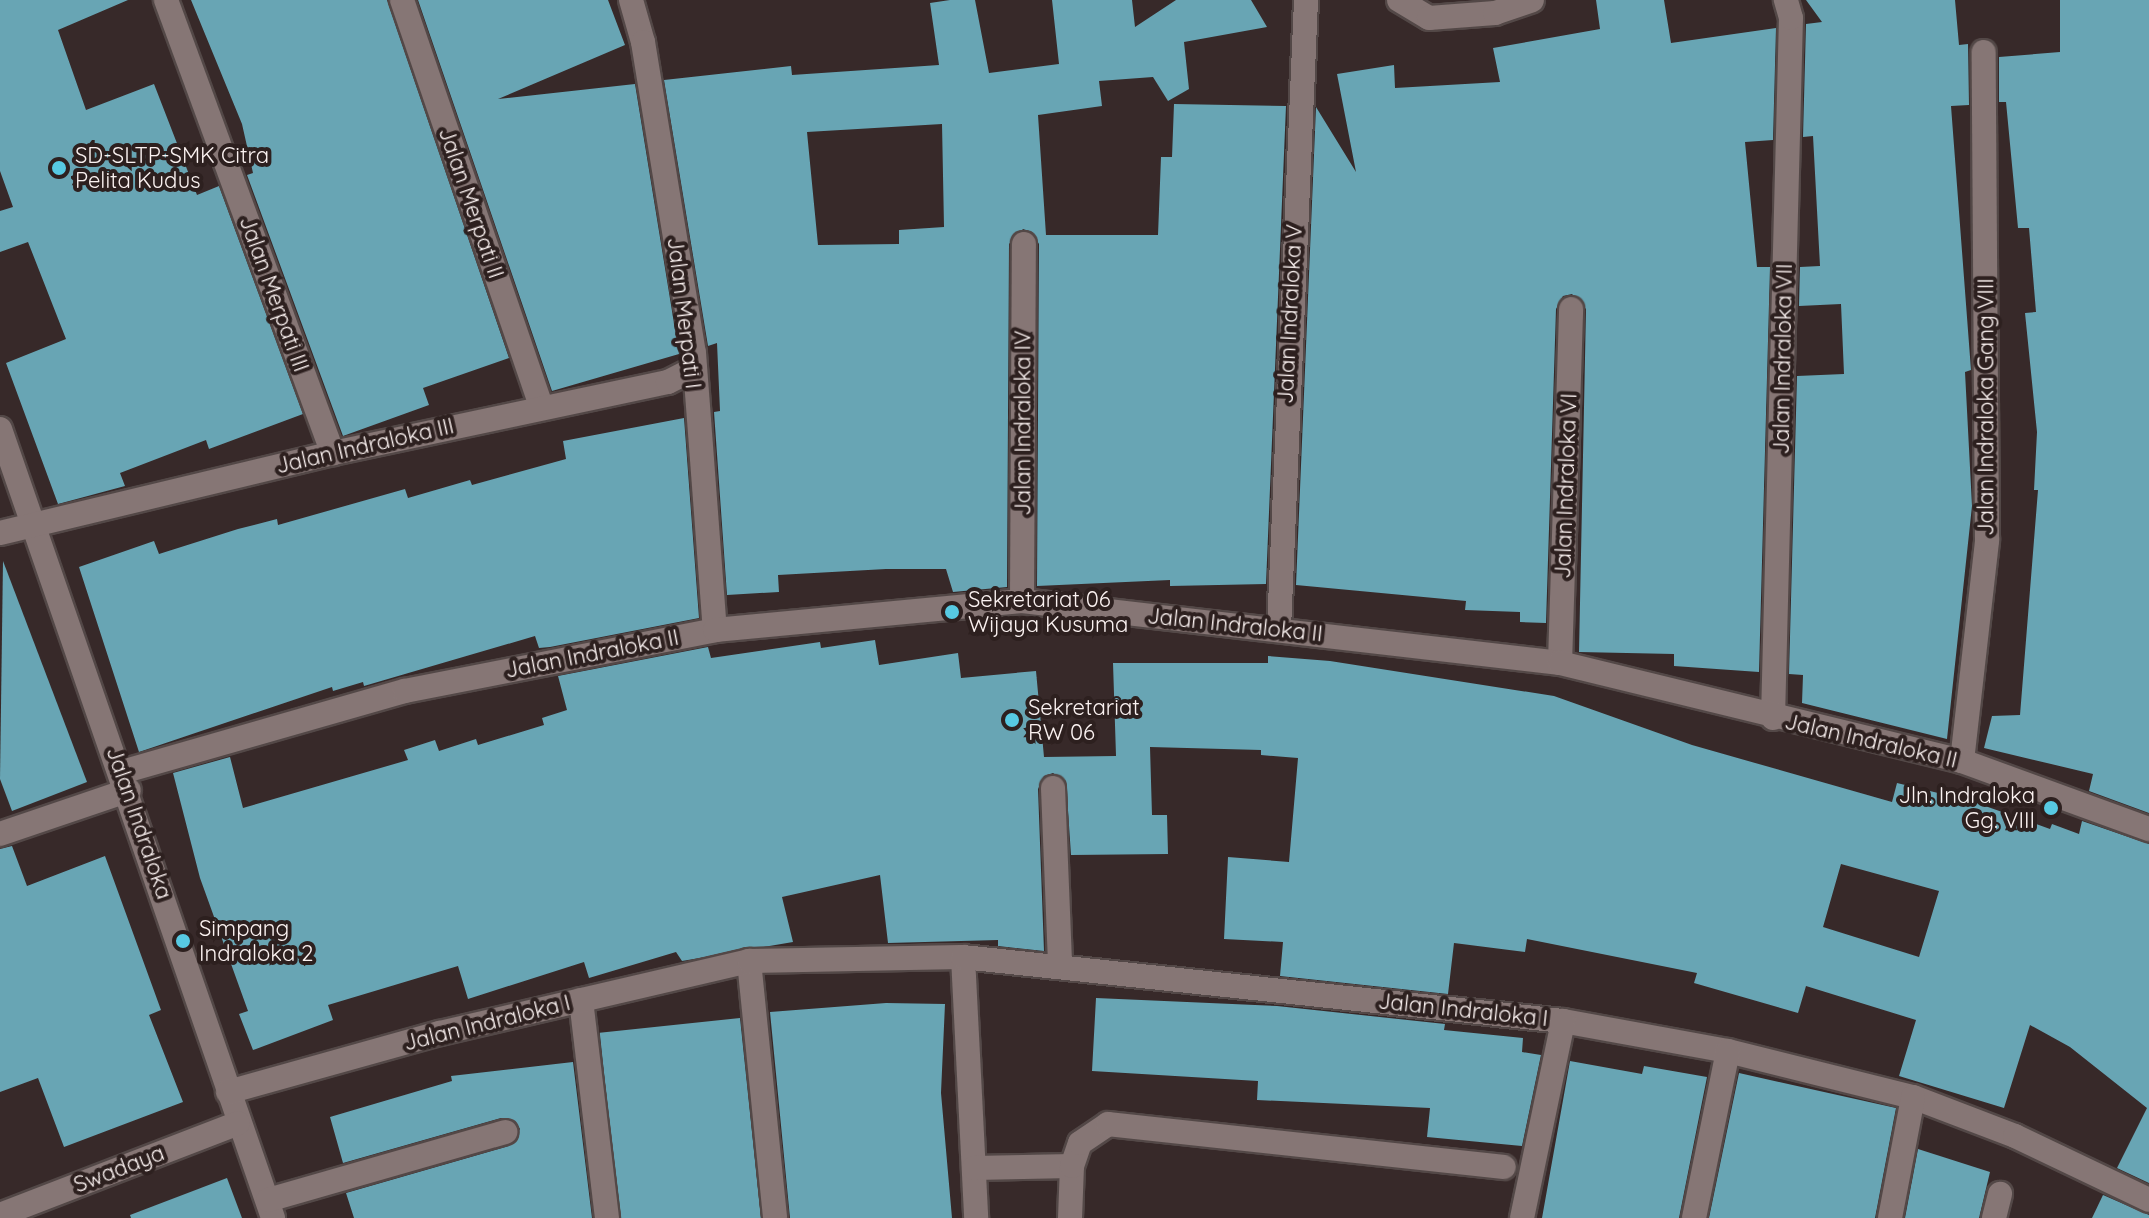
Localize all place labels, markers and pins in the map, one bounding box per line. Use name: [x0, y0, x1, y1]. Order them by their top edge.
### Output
place label: SD-SLTP-SMK Citra Pelita Kudus: [75, 142, 269, 194]
marker: SD-SLTP-SMK Citra Pelita Kudus: [50, 159, 68, 177]
place label: Sekretariat 06 Wijaya Kusuma: [968, 586, 1128, 638]
marker: Sekretariat 06 Wijaya Kusuma: [943, 603, 961, 621]
place label: Sekretariat RW 06: [1028, 694, 1140, 746]
marker: Sekretariat RW 06: [1003, 711, 1021, 729]
place label: Jln. Indraloka Gg. VIII: [1898, 782, 2035, 834]
marker: Jln. Indraloka Gg. VIII: [2042, 799, 2060, 817]
place label: Simpang Indraloka 2: [199, 915, 313, 966]
marker: Simpang Indraloka 2: [174, 932, 192, 950]

